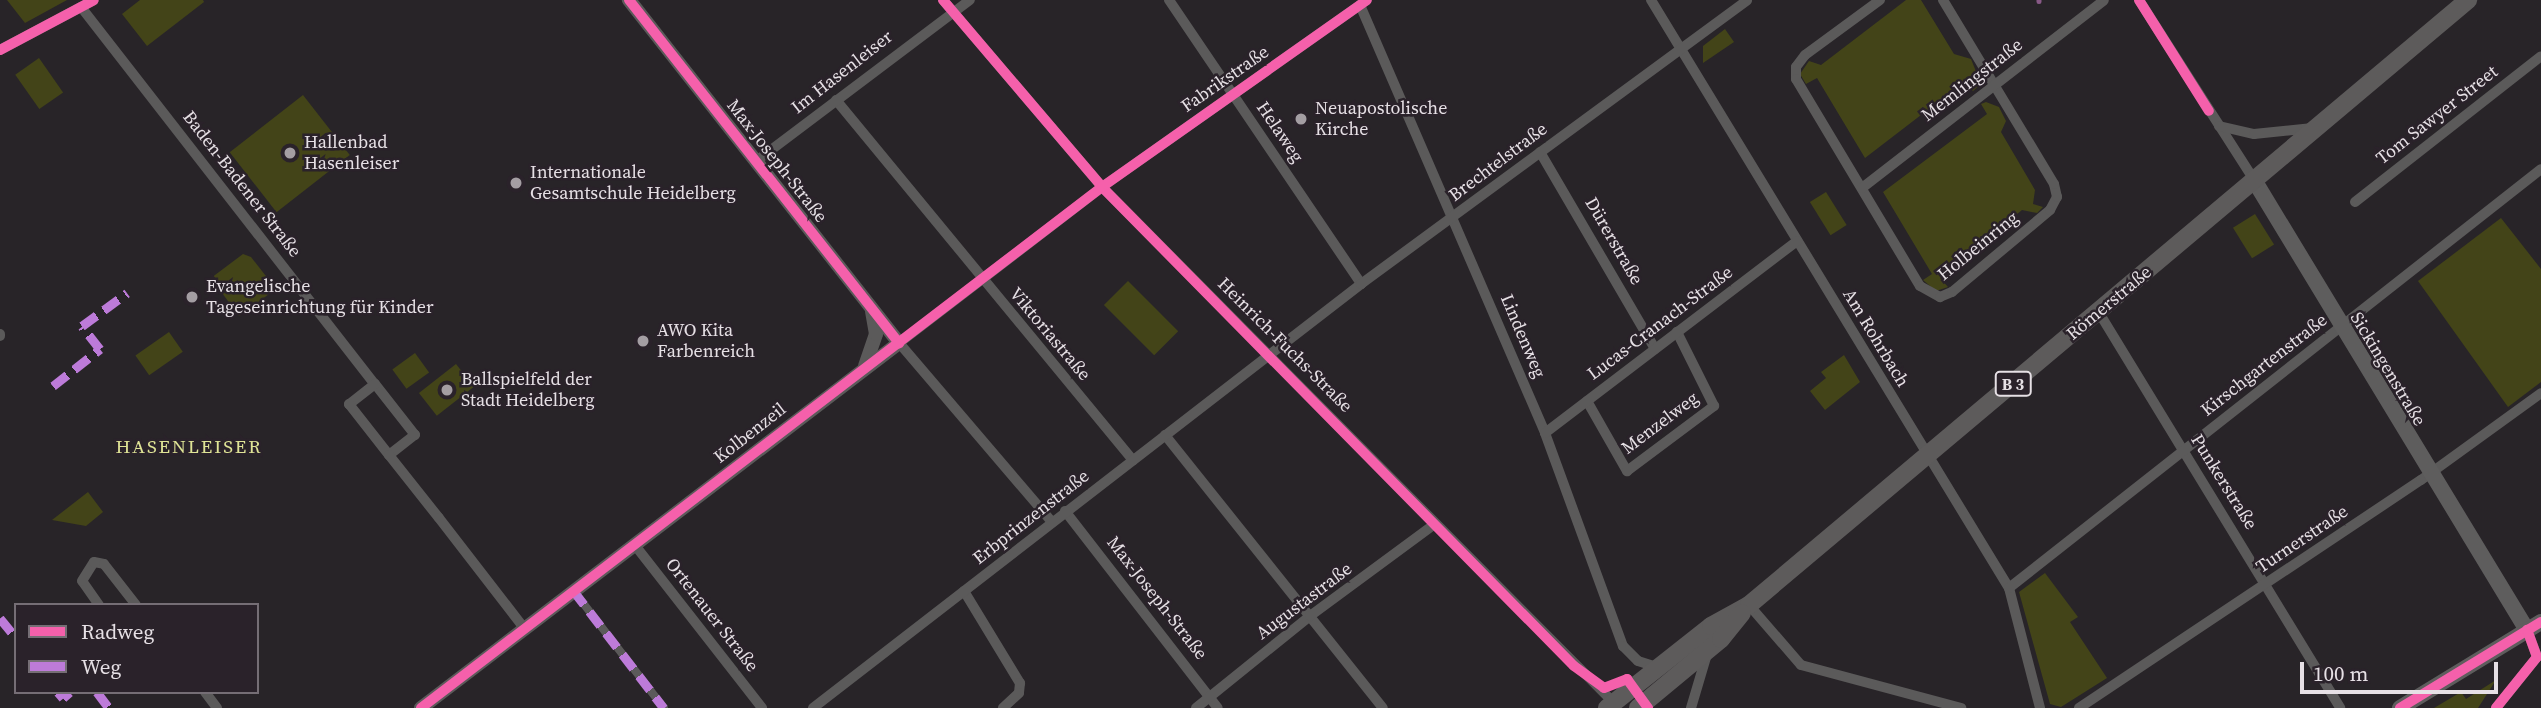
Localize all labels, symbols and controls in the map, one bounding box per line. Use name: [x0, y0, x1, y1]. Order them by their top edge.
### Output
street label: Im Hasenleiser: [787, 26, 897, 118]
street label: Memlingstraße: [1917, 34, 2027, 126]
street label: Fabrikstraße: [1177, 41, 1273, 117]
street label: Tom Sawyer Street: [2372, 61, 2502, 169]
street label: Max-Joseph-Straße: [722, 95, 832, 227]
street label: Helaweg: [1252, 97, 1308, 167]
place label: Neuapostolische Kirche: [1315, 98, 1447, 140]
street label: Baden-Badener Straße: [178, 107, 306, 261]
marker: Neuapostolische Kirche: [1293, 111, 1309, 127]
street label: Brechtelstraße: [1445, 118, 1551, 206]
place label: Hallenbad Hasenleiser: [304, 132, 399, 174]
marker: Hallenbad Hasenleiser: [282, 145, 298, 161]
place label: Internationale Gesamtschule Heidelberg: [530, 162, 736, 204]
marker: Internationale Gesamtschule Heidelberg: [508, 175, 524, 191]
street label: Dürerstraße: [1580, 193, 1648, 289]
street label: Holbeinring: [1933, 207, 2023, 285]
street label: Lucas-Cranach-Straße: [1583, 261, 1737, 385]
street label: Römerstraße: [2062, 261, 2156, 345]
street label: Heinrich-Fuchs-Straße: [1213, 273, 1357, 417]
place label: Evangelische Tageseinrichtung für Kinder: [206, 276, 434, 318]
street label: Viktoriastraße: [1005, 283, 1095, 385]
street label: Am Rohrbach: [1838, 285, 1914, 391]
marker: Evangelische Tageseinrichtung für Kinder: [184, 289, 200, 305]
street label: Lindenweg: [1496, 291, 1550, 381]
street label: Sickingenstraße: [2346, 308, 2430, 430]
street label: Kirschgartenstraße: [2197, 309, 2331, 421]
place label: AWO Kita Farbenreich: [657, 320, 755, 362]
marker: AWO Kita Farbenreich: [635, 333, 651, 349]
place label: Ballspielfeld der Stadt Heidelberg: [461, 369, 595, 412]
road number: B 3: [1994, 372, 2032, 396]
marker: Ballspielfeld der Stadt Heidelberg: [439, 382, 455, 398]
street label: Menzelweg: [1617, 387, 1703, 459]
street label: Kolbenzeil: [710, 398, 790, 468]
street label: Punkerstraße: [2186, 430, 2262, 534]
district label: HASENLEISER: [117, 436, 261, 458]
street label: Erbprinzenstraße: [969, 465, 1093, 569]
street label: Turnerstraße: [2252, 500, 2352, 578]
street label: Max-Joseph-Straße: [1102, 532, 1212, 664]
street label: Ortenauer Straße: [661, 554, 763, 676]
street label: Augustastraße: [1252, 558, 1356, 644]
legend: [14, 603, 259, 694]
text: Radweg: [81, 617, 154, 646]
scale bar: [2303, 648, 2501, 692]
text: Weg: [81, 652, 121, 681]
text: 100 m: [2313, 659, 2368, 688]

